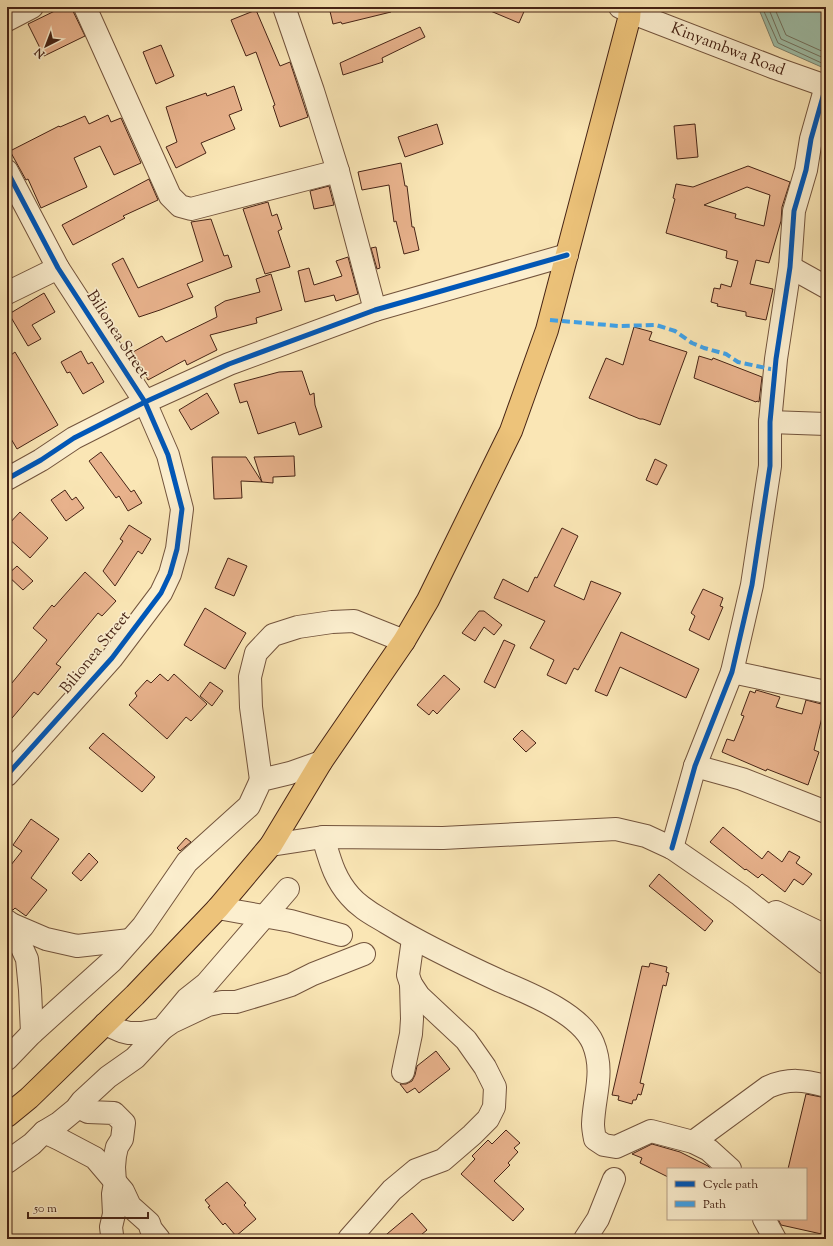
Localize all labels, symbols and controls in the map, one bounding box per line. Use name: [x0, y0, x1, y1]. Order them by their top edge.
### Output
street label: Kinyambwa Road: [667, 17, 788, 82]
north arrow: [26, 26, 66, 66]
text: N: [31, 44, 49, 62]
street label: Bilionea Street: [80, 286, 154, 384]
street label: Bilionea Street: [55, 606, 137, 700]
legend: [667, 1168, 807, 1220]
text: Cycle path: [703, 1176, 758, 1194]
scale bar: [28, 1194, 148, 1220]
text: Path: [703, 1196, 726, 1214]
text: 50 m: [33, 1200, 57, 1218]

